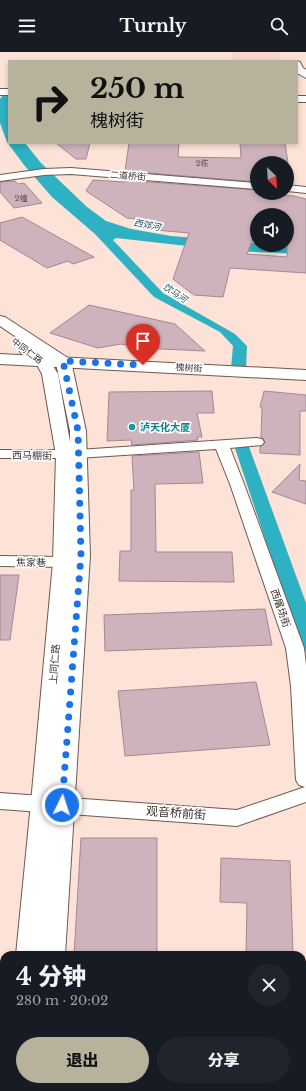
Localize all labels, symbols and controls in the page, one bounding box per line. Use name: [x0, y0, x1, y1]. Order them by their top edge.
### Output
icon: menu: [16, 15, 38, 37]
text: Turnly: [120, 15, 186, 37]
icon: search: [268, 15, 290, 37]
text: 250 m: [90, 71, 184, 106]
icon: right: [24, 76, 76, 128]
text: 槐树街: [90, 110, 144, 132]
north arrow: [250, 156, 294, 200]
map controls: [250, 156, 294, 252]
house number: 2栋: [196, 158, 208, 168]
street label: 二道桥街: [110, 169, 146, 182]
house number: 2幢: [15, 193, 27, 203]
button: sound: [250, 208, 294, 252]
water label: 西郊河: [133, 216, 163, 233]
water label: 饮马河: [161, 280, 191, 306]
pin: [126, 324, 160, 365]
icon: arrive: [132, 330, 154, 352]
street label: 中同仁路: [10, 335, 45, 366]
street label: 槐树街: [175, 361, 203, 374]
place label: 泸天化大厦: [140, 421, 190, 434]
marker: 泸天化大厦: [127, 422, 137, 432]
street label: 西马棚街: [12, 449, 52, 462]
street label: 焦家巷: [16, 556, 46, 569]
street label: 西屠场街: [268, 587, 293, 629]
street label: 上同仁路: [47, 644, 62, 684]
position arrow: [41, 784, 83, 826]
street label: 观音桥前街: [146, 803, 206, 822]
text: 4 分钟: [16, 962, 86, 991]
button: close: [248, 964, 290, 1006]
text: 280 m · 20:02: [16, 992, 108, 1009]
button: 退出: [16, 1037, 149, 1083]
button: 分享: [157, 1037, 290, 1083]

